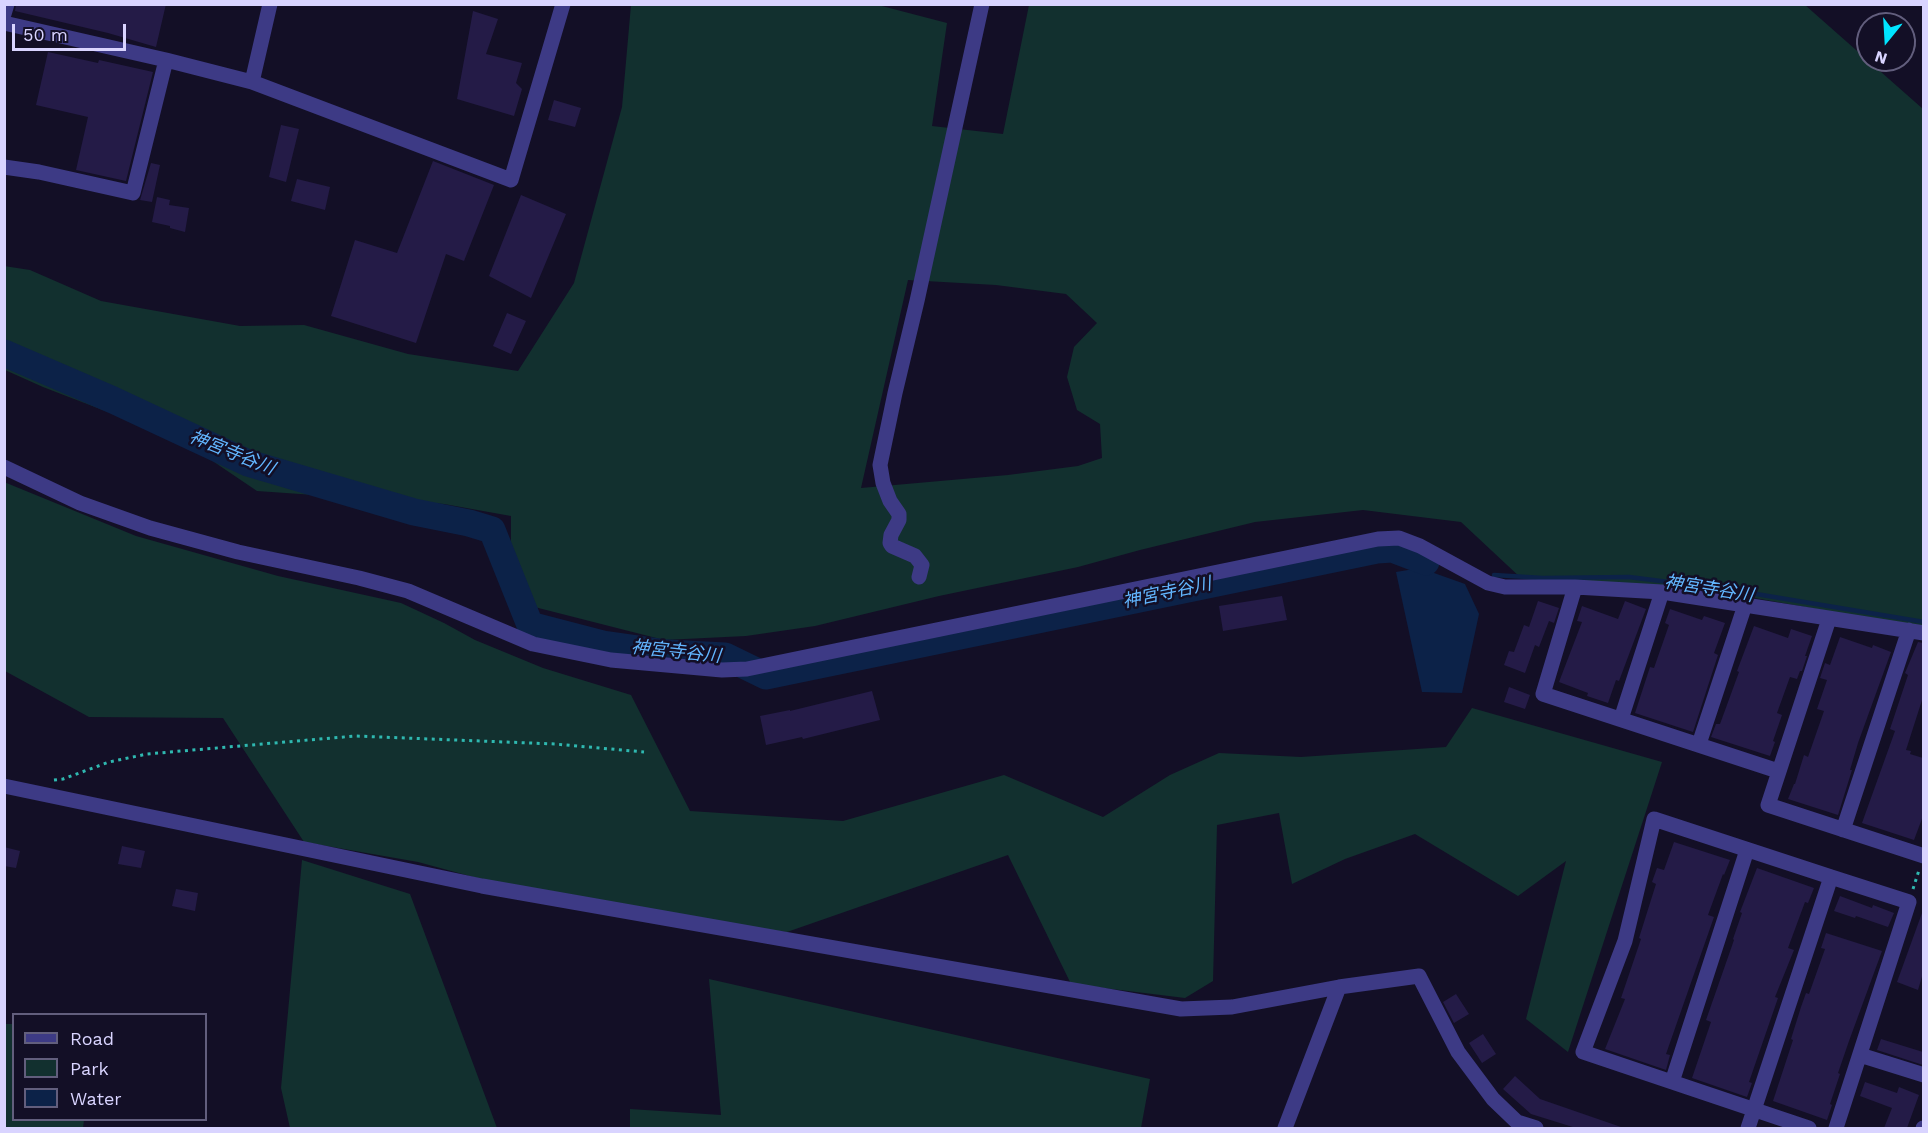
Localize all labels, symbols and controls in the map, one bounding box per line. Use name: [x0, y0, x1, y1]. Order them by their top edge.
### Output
scale bar: [15, 12, 129, 50]
north arrow: [1856, 12, 1916, 72]
text: 50 m: [23, 24, 68, 45]
text: N: [1872, 47, 1889, 69]
water label: 神宮寺谷川: [186, 426, 278, 480]
water label: 神宮寺谷川: [1663, 571, 1755, 607]
water label: 神宮寺谷川: [1121, 573, 1213, 613]
water label: 神宮寺谷川: [630, 637, 722, 667]
legend: [12, 1013, 207, 1121]
text: Road: [70, 1028, 114, 1049]
text: Park: [70, 1058, 109, 1079]
text: Water: [70, 1088, 122, 1109]

